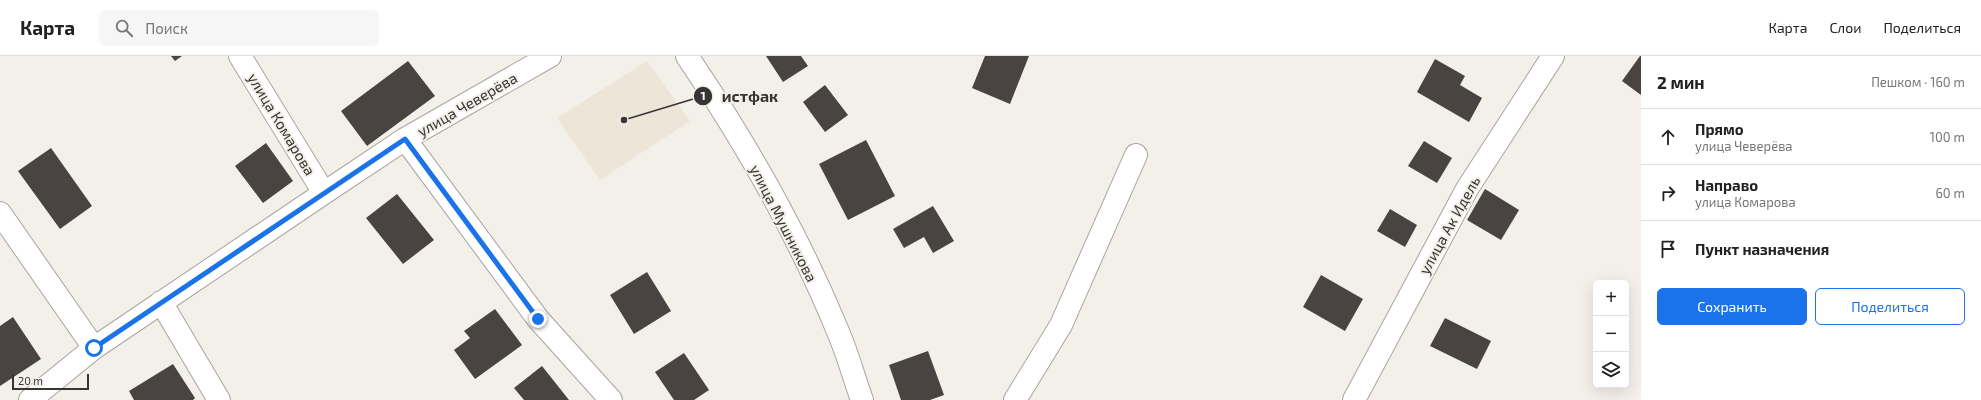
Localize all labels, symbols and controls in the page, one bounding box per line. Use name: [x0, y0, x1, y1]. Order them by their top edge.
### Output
search box: [99, 10, 379, 46]
text: Карта: [20, 16, 75, 39]
icon: search: [113, 17, 135, 39]
text: Поиск: [145, 19, 188, 37]
text: Карта: [1768, 19, 1807, 36]
text: Слои: [1829, 19, 1861, 36]
text: Поделиться: [1883, 19, 1961, 36]
street label: улица Чеверёва: [414, 68, 521, 141]
street label: улица Комарова: [244, 70, 320, 179]
text: 2 мин: [1657, 72, 1705, 92]
text: Пешком · 160 m: [1871, 74, 1965, 90]
callout: истфак: [693, 82, 786, 110]
text: истфак: [722, 86, 778, 105]
text: 1: [700, 88, 706, 102]
text: Прямо: [1695, 120, 1744, 138]
icon: ahead: [1657, 126, 1679, 148]
text: 100 m: [1930, 129, 1965, 145]
text: улица Чеверёва: [1695, 138, 1793, 154]
street label: улица Мушникова: [746, 161, 821, 285]
street label: улица Ак Идель: [1415, 173, 1484, 278]
text: Направо: [1695, 176, 1758, 194]
icon: right: [1657, 182, 1679, 204]
text: 60 m: [1935, 185, 1965, 201]
text: улица Комарова: [1695, 194, 1796, 210]
icon: arrive: [1657, 238, 1679, 260]
text: Пункт назначения: [1695, 240, 1829, 258]
map controls: [1593, 280, 1629, 388]
button: +: [1593, 280, 1629, 316]
button: Сохранить: [1657, 288, 1807, 325]
button: Поделиться: [1815, 288, 1965, 325]
route end: [529, 310, 547, 328]
button: −: [1593, 316, 1629, 352]
route start: [85, 339, 103, 357]
button: layers: [1593, 352, 1629, 388]
scale bar: [12, 372, 89, 391]
text: 20 m: [18, 374, 43, 387]

